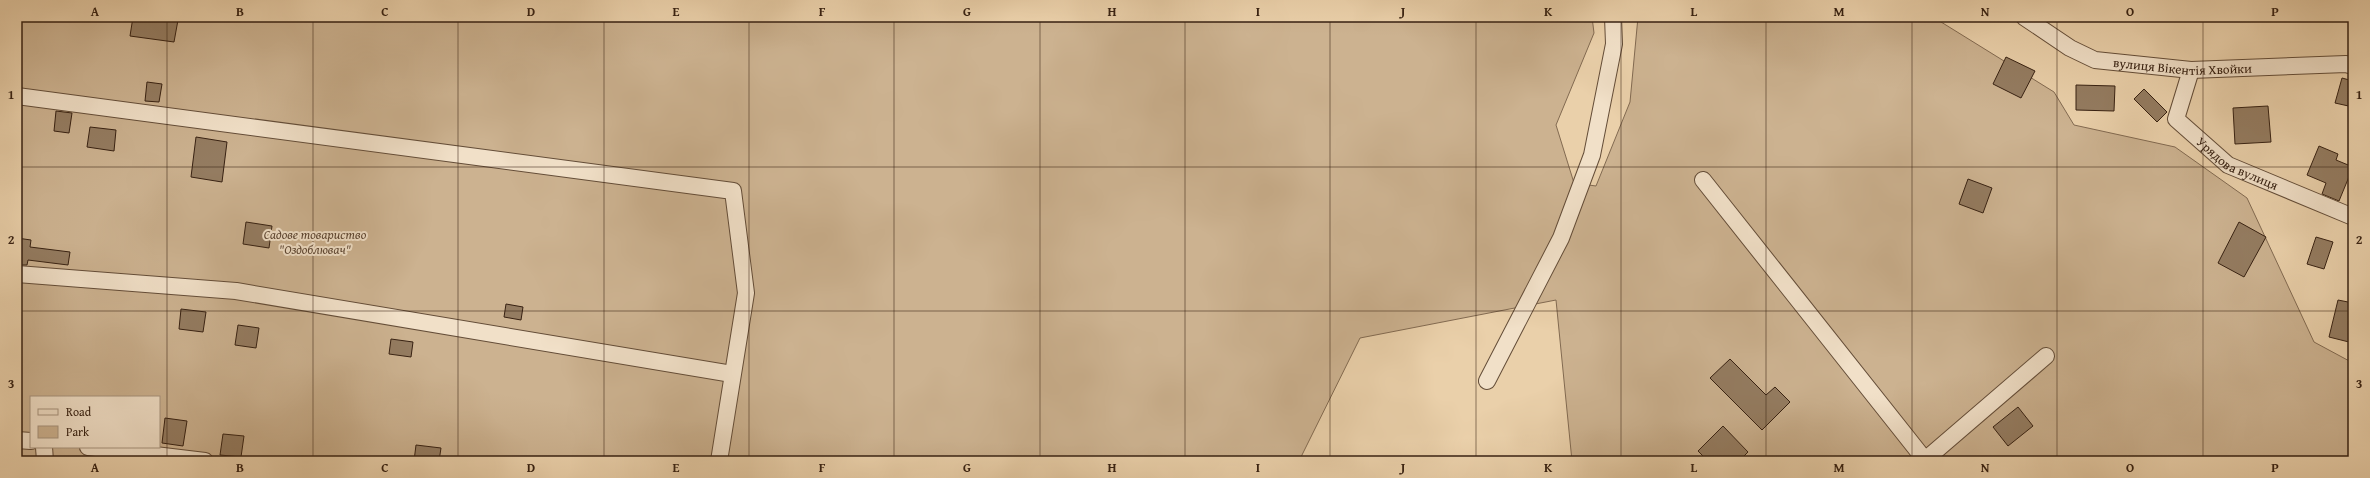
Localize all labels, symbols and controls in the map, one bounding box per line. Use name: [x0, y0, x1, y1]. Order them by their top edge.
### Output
text: A: [91, 2, 100, 21]
text: B: [236, 2, 244, 21]
text: C: [381, 2, 389, 21]
text: D: [527, 2, 535, 21]
text: E: [673, 2, 680, 21]
text: F: [819, 2, 826, 21]
text: G: [963, 2, 971, 21]
text: H: [1107, 2, 1117, 21]
text: I: [1256, 2, 1260, 21]
text: J: [1399, 2, 1406, 21]
text: K: [1544, 2, 1553, 21]
text: L: [1691, 2, 1698, 21]
text: M: [1833, 2, 1845, 21]
text: N: [1981, 2, 1990, 21]
text: O: [2126, 2, 2134, 21]
text: P: [2271, 2, 2279, 21]
street label: вулиця Вікентія Хвойки: [2112, 53, 2252, 80]
text: 1: [8, 85, 14, 104]
text: 1: [2356, 85, 2362, 104]
street label: Урядова вулиця: [2192, 132, 2281, 195]
park label: Садове товариство "Оздоблювач": [264, 225, 367, 259]
text: 2: [8, 230, 15, 249]
text: 2: [2356, 230, 2363, 249]
text: 3: [8, 374, 14, 393]
text: 3: [2356, 374, 2362, 393]
legend: [30, 396, 160, 448]
text: Road: [66, 403, 92, 420]
text: Park: [66, 423, 90, 440]
text: A: [91, 458, 100, 477]
text: B: [236, 458, 244, 477]
text: C: [381, 458, 389, 477]
text: D: [527, 458, 535, 477]
text: E: [673, 458, 680, 477]
text: F: [819, 458, 826, 477]
text: G: [963, 458, 971, 477]
text: H: [1107, 458, 1117, 477]
text: I: [1256, 458, 1260, 477]
text: J: [1399, 458, 1406, 477]
text: K: [1544, 458, 1553, 477]
text: L: [1691, 458, 1698, 477]
text: M: [1833, 458, 1845, 477]
text: N: [1981, 458, 1990, 477]
text: O: [2126, 458, 2134, 477]
text: P: [2271, 458, 2279, 477]

